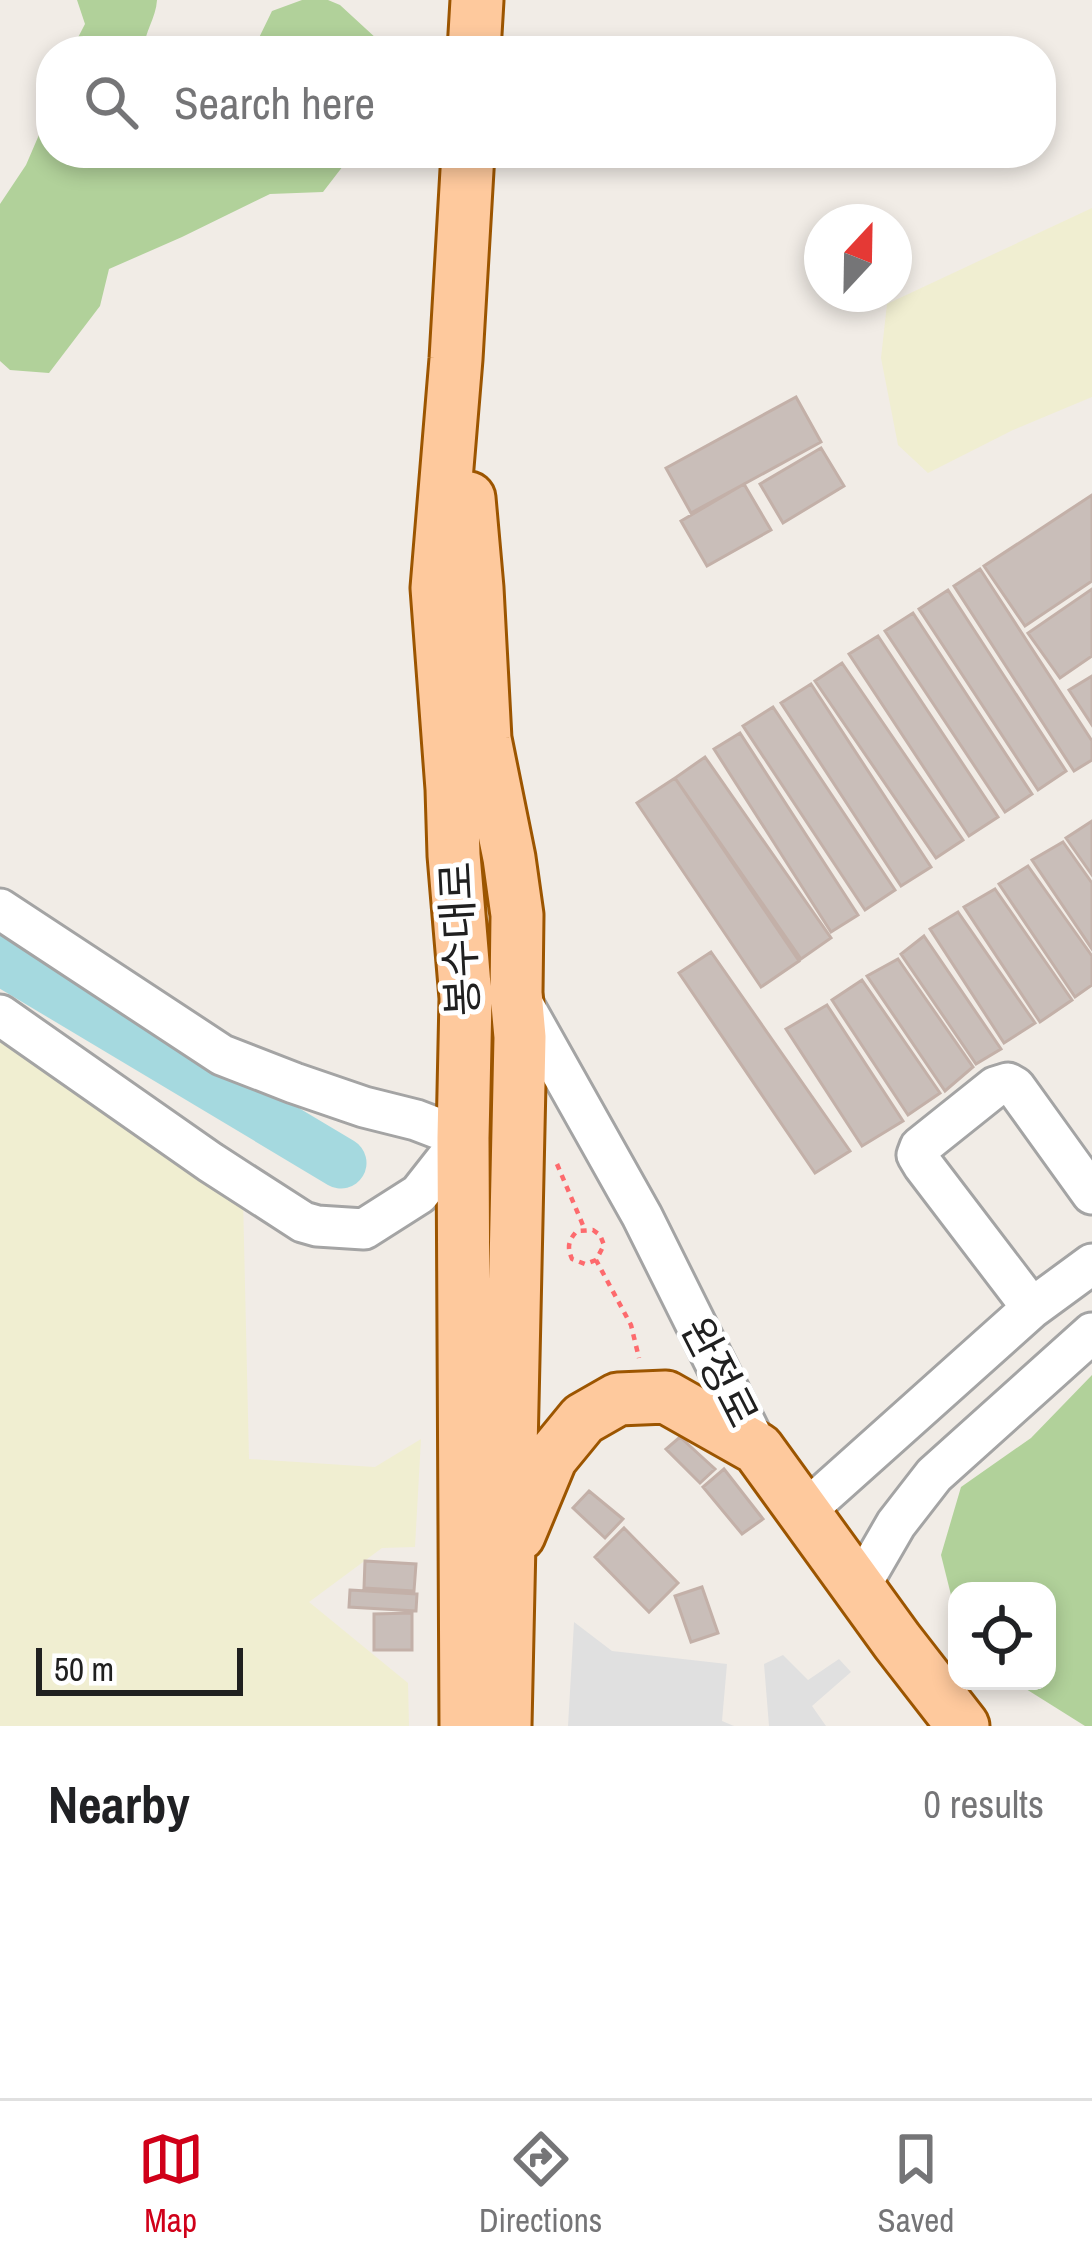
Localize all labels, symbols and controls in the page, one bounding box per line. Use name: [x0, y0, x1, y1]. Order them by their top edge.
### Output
search box: [36, 36, 1056, 168]
icon: search: [78, 69, 144, 135]
text: Search here: [174, 72, 375, 133]
north arrow: [804, 204, 912, 312]
street label: 봉수대로: [427, 860, 491, 1018]
street label: 완정로: [669, 1308, 771, 1436]
map controls: [948, 1582, 1056, 1690]
button: locate: [948, 1582, 1056, 1690]
scale bar: [36, 1642, 243, 1695]
text: 50 m: [54, 1647, 114, 1691]
text: Nearby: [48, 1770, 190, 1839]
text: 0 results: [923, 1778, 1044, 1830]
tab: Map: [138, 2126, 204, 2242]
tab: Directions: [479, 2126, 602, 2242]
tab: Saved: [878, 2126, 954, 2242]

